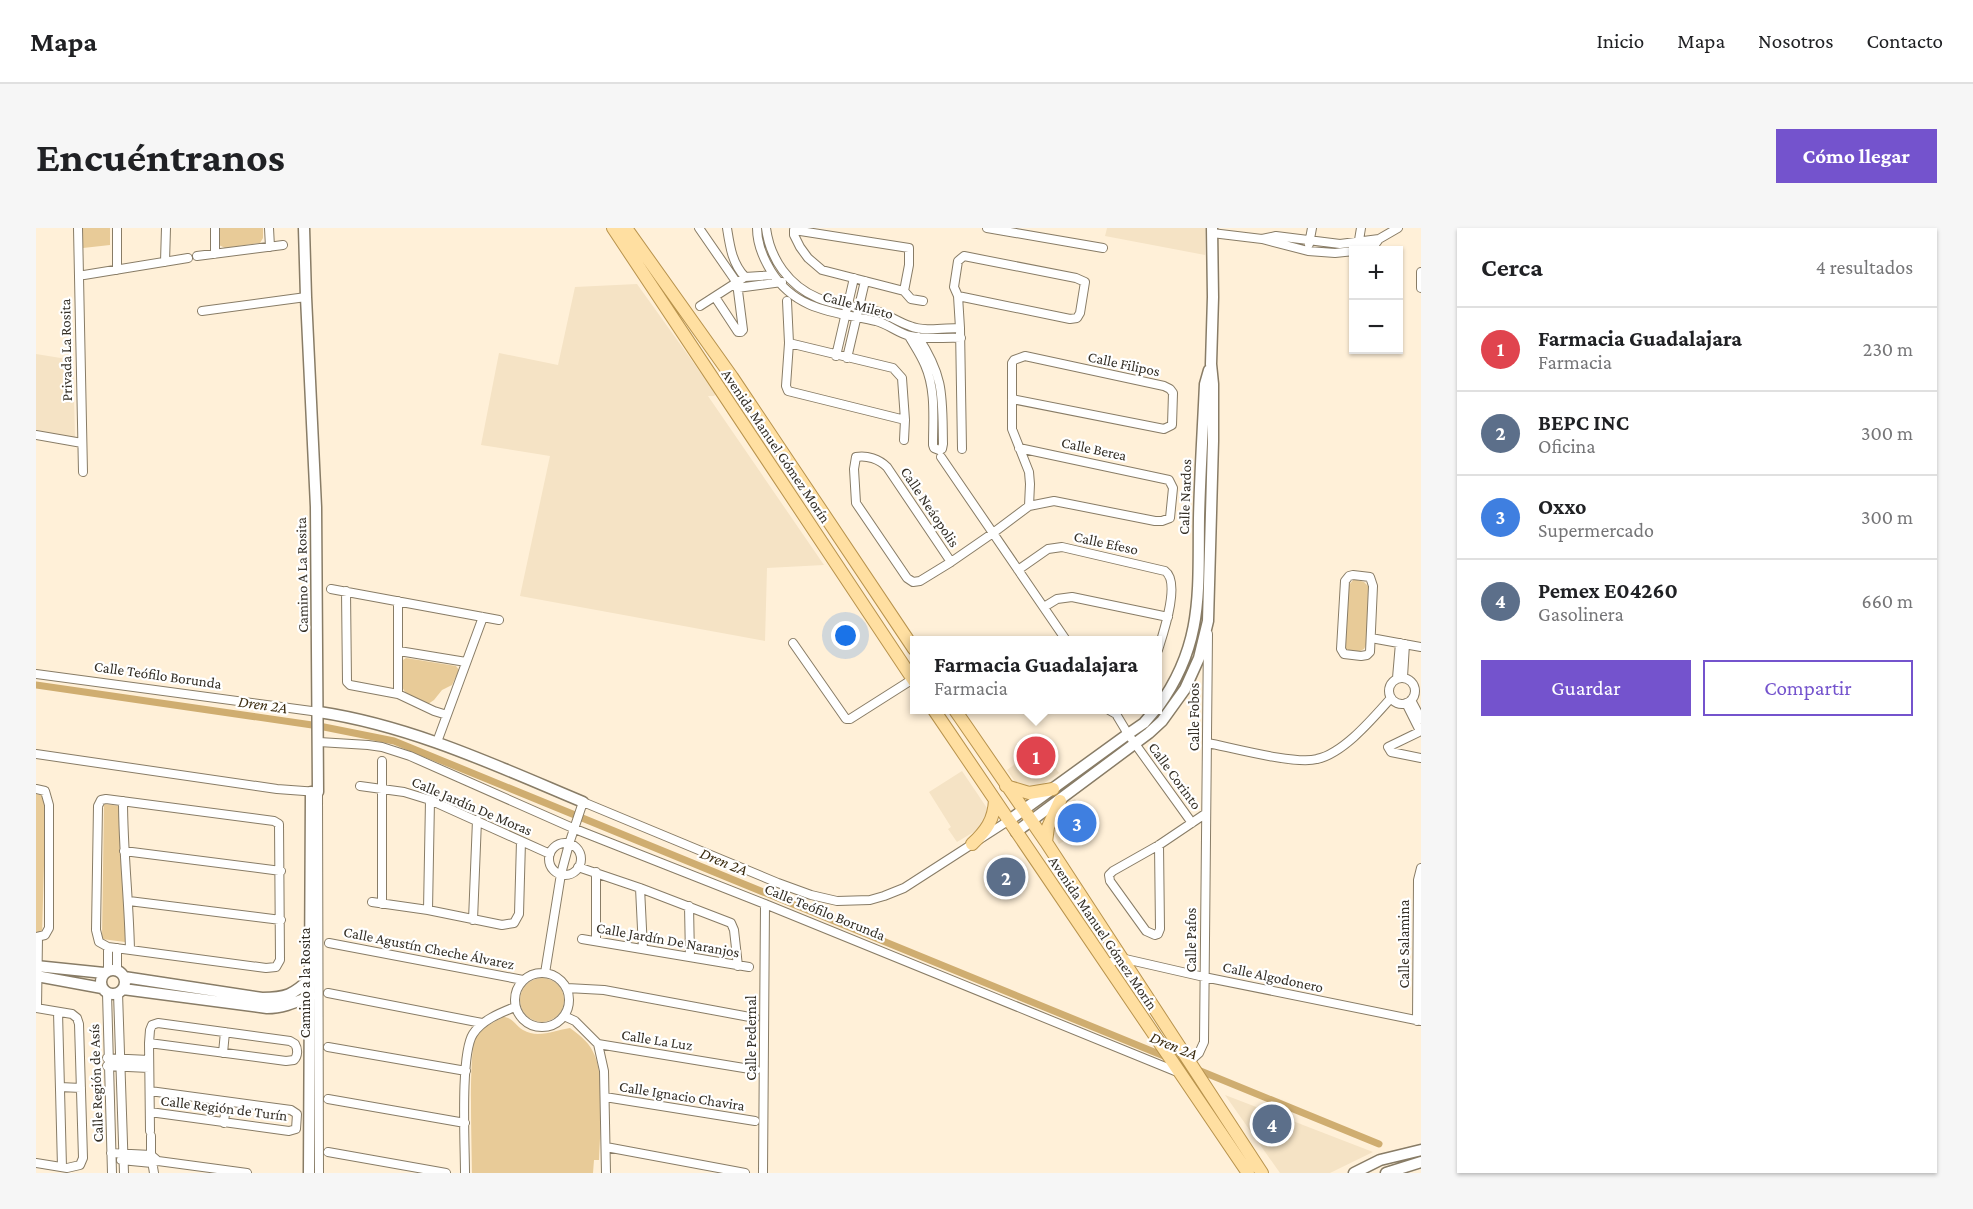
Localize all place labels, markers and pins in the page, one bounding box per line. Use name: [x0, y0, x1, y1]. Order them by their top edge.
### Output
pin: 1: [1016, 734, 1056, 778]
pin: 3: [1058, 800, 1096, 846]
pin: 2: [986, 854, 1026, 900]
pin: 4: [1252, 1102, 1292, 1146]

